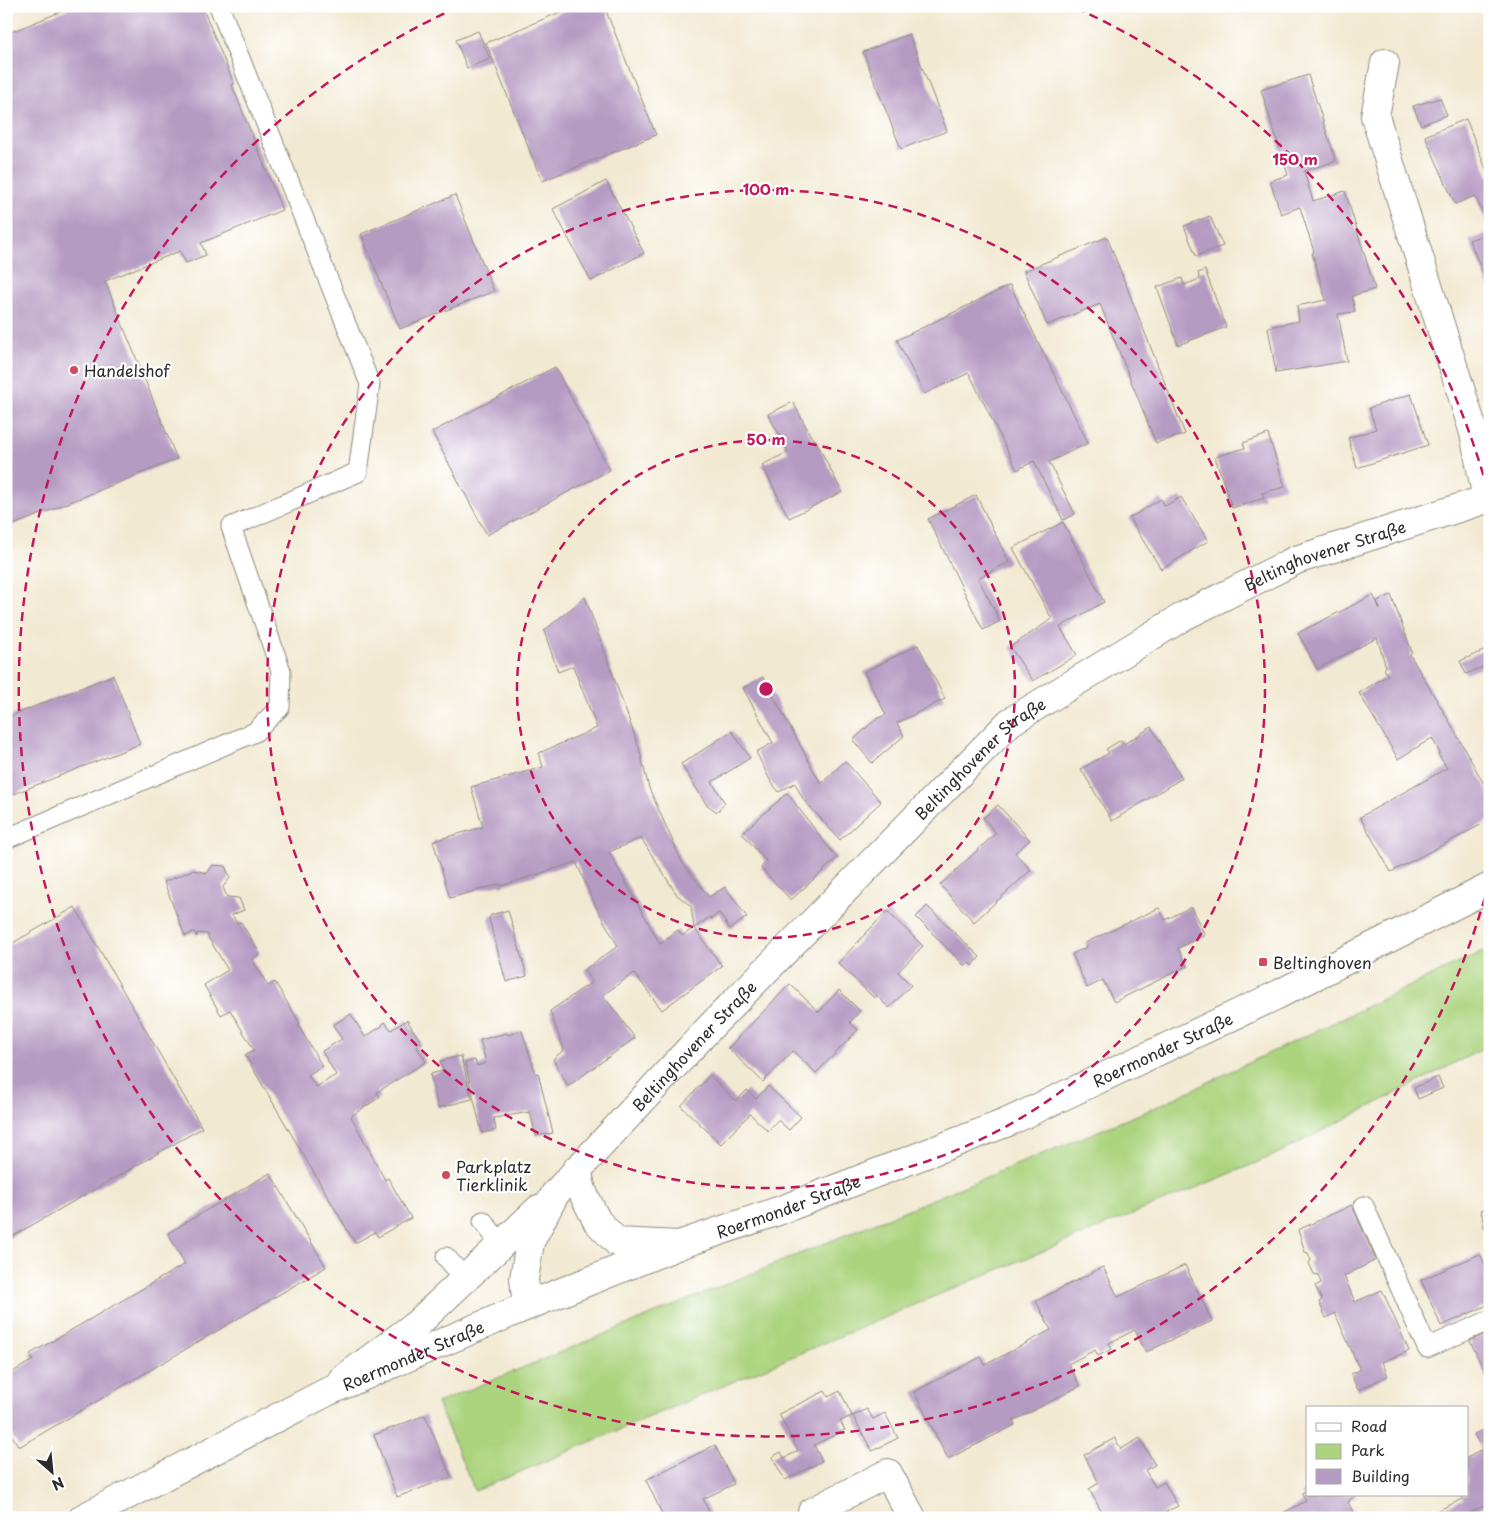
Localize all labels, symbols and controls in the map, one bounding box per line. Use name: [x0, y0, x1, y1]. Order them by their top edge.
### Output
text: 150 m: [1272, 147, 1318, 170]
text: 100 m: [743, 177, 789, 200]
place label: Handelshof: [84, 358, 171, 382]
marker: Handelshof: [68, 364, 80, 376]
text: 50 m: [747, 427, 785, 450]
street label: Beltinghovener Straße: [1239, 514, 1409, 596]
centre of rings: [757, 680, 775, 698]
street label: Beltinghovener Straße: [909, 691, 1050, 825]
place label: Beltinghoven: [1273, 950, 1372, 974]
marker: Beltinghoven: [1257, 956, 1269, 968]
street label: Beltinghovener Straße: [626, 975, 762, 1116]
street label: Roermonder Straße: [1088, 1006, 1236, 1093]
place label: Parkplatz Tierklinik: [456, 1154, 531, 1196]
street label: Roermonder Straße: [713, 1168, 864, 1243]
marker: Parkplatz Tierklinik: [440, 1169, 452, 1181]
street label: Roermonder Straße: [338, 1314, 487, 1396]
legend: [1306, 1406, 1468, 1496]
text: Road: [1351, 1414, 1387, 1437]
text: Park: [1351, 1438, 1385, 1461]
north arrow: [28, 1446, 78, 1496]
text: Building: [1351, 1464, 1410, 1487]
text: N: [48, 1472, 68, 1496]

